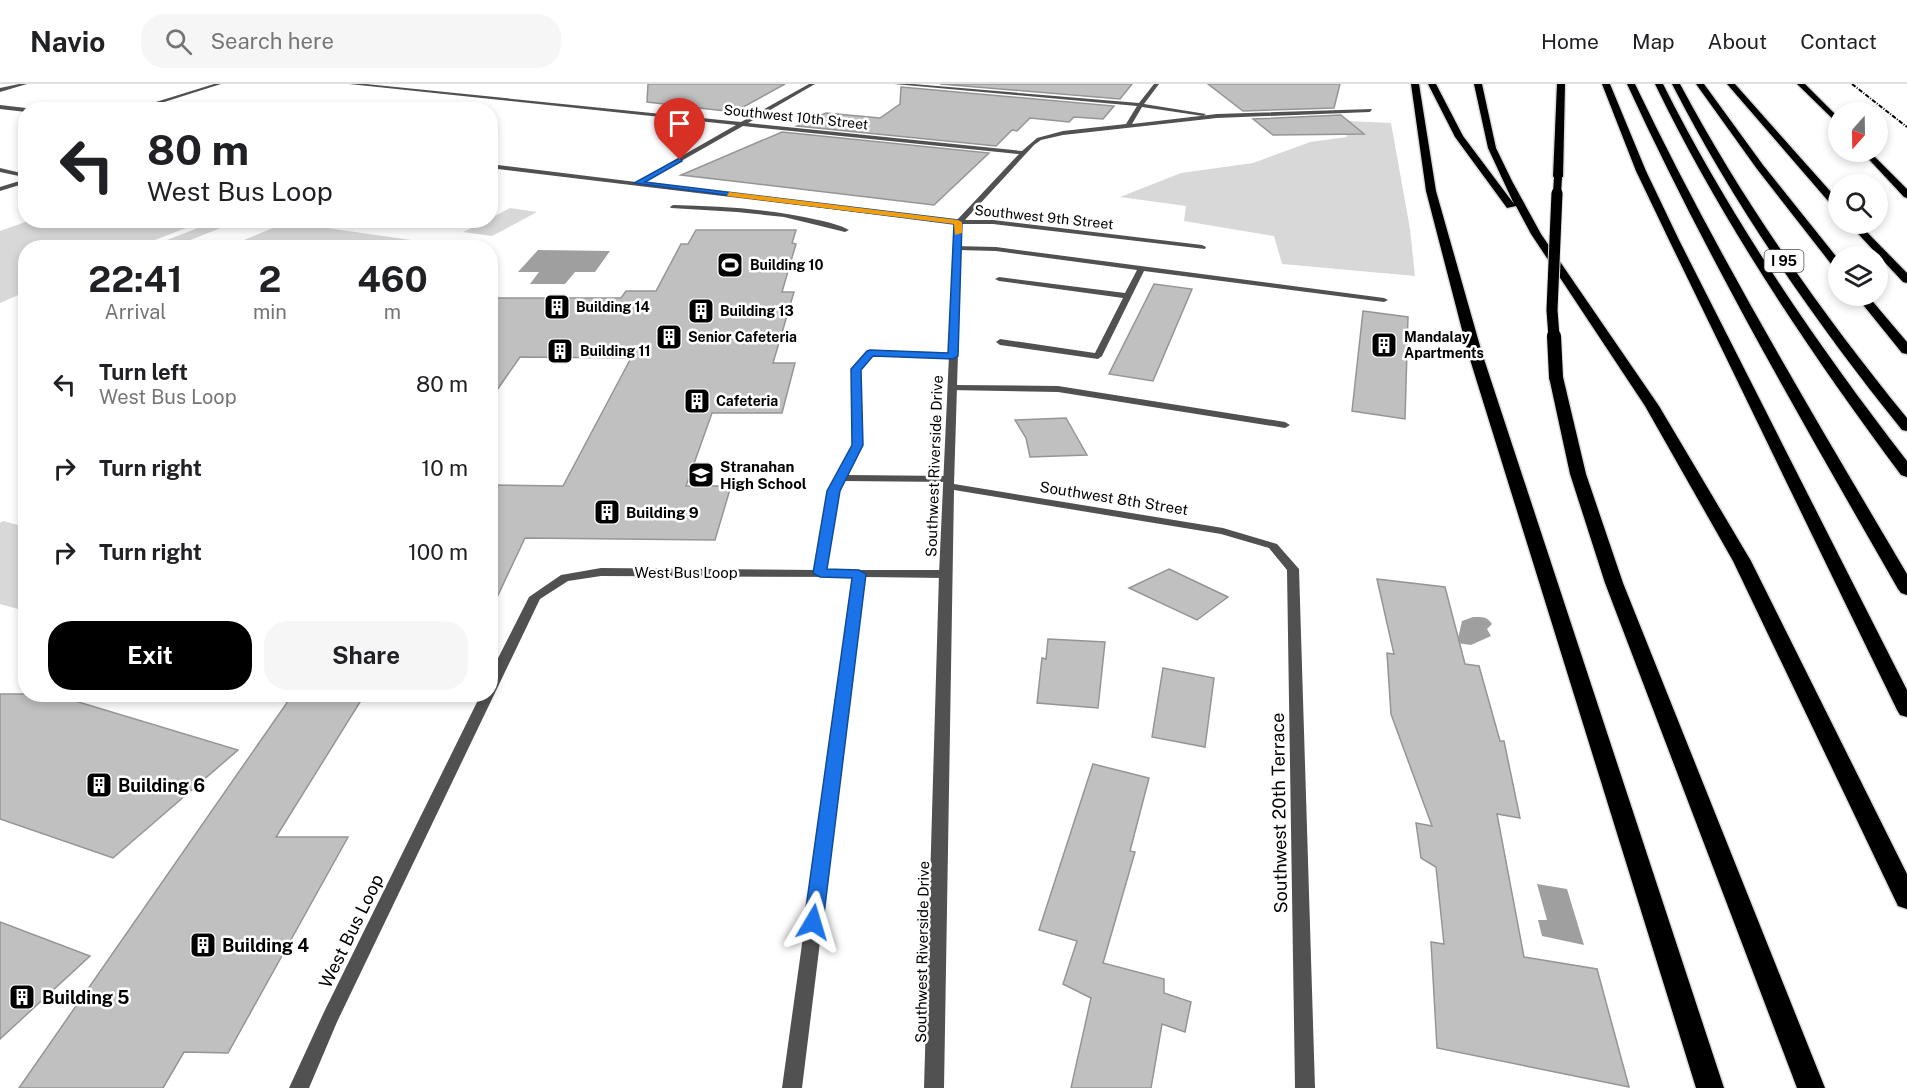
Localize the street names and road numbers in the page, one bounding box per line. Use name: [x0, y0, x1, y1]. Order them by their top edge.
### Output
street label: Southwest 10th Street: [723, 101, 869, 133]
street label: Southwest 9th Street: [974, 202, 1114, 232]
road number: I 95: [1764, 250, 1804, 272]
street label: Southwest Riverside Drive: [922, 375, 946, 557]
street label: Southwest 8th Street: [1039, 478, 1190, 518]
street label: West Bus Loop: [634, 564, 738, 581]
street label: Southwest 20th Terrace: [1267, 712, 1291, 914]
street label: Southwest Riverside Drive: [912, 861, 932, 1043]
street label: West Bus Loop: [314, 871, 388, 991]

